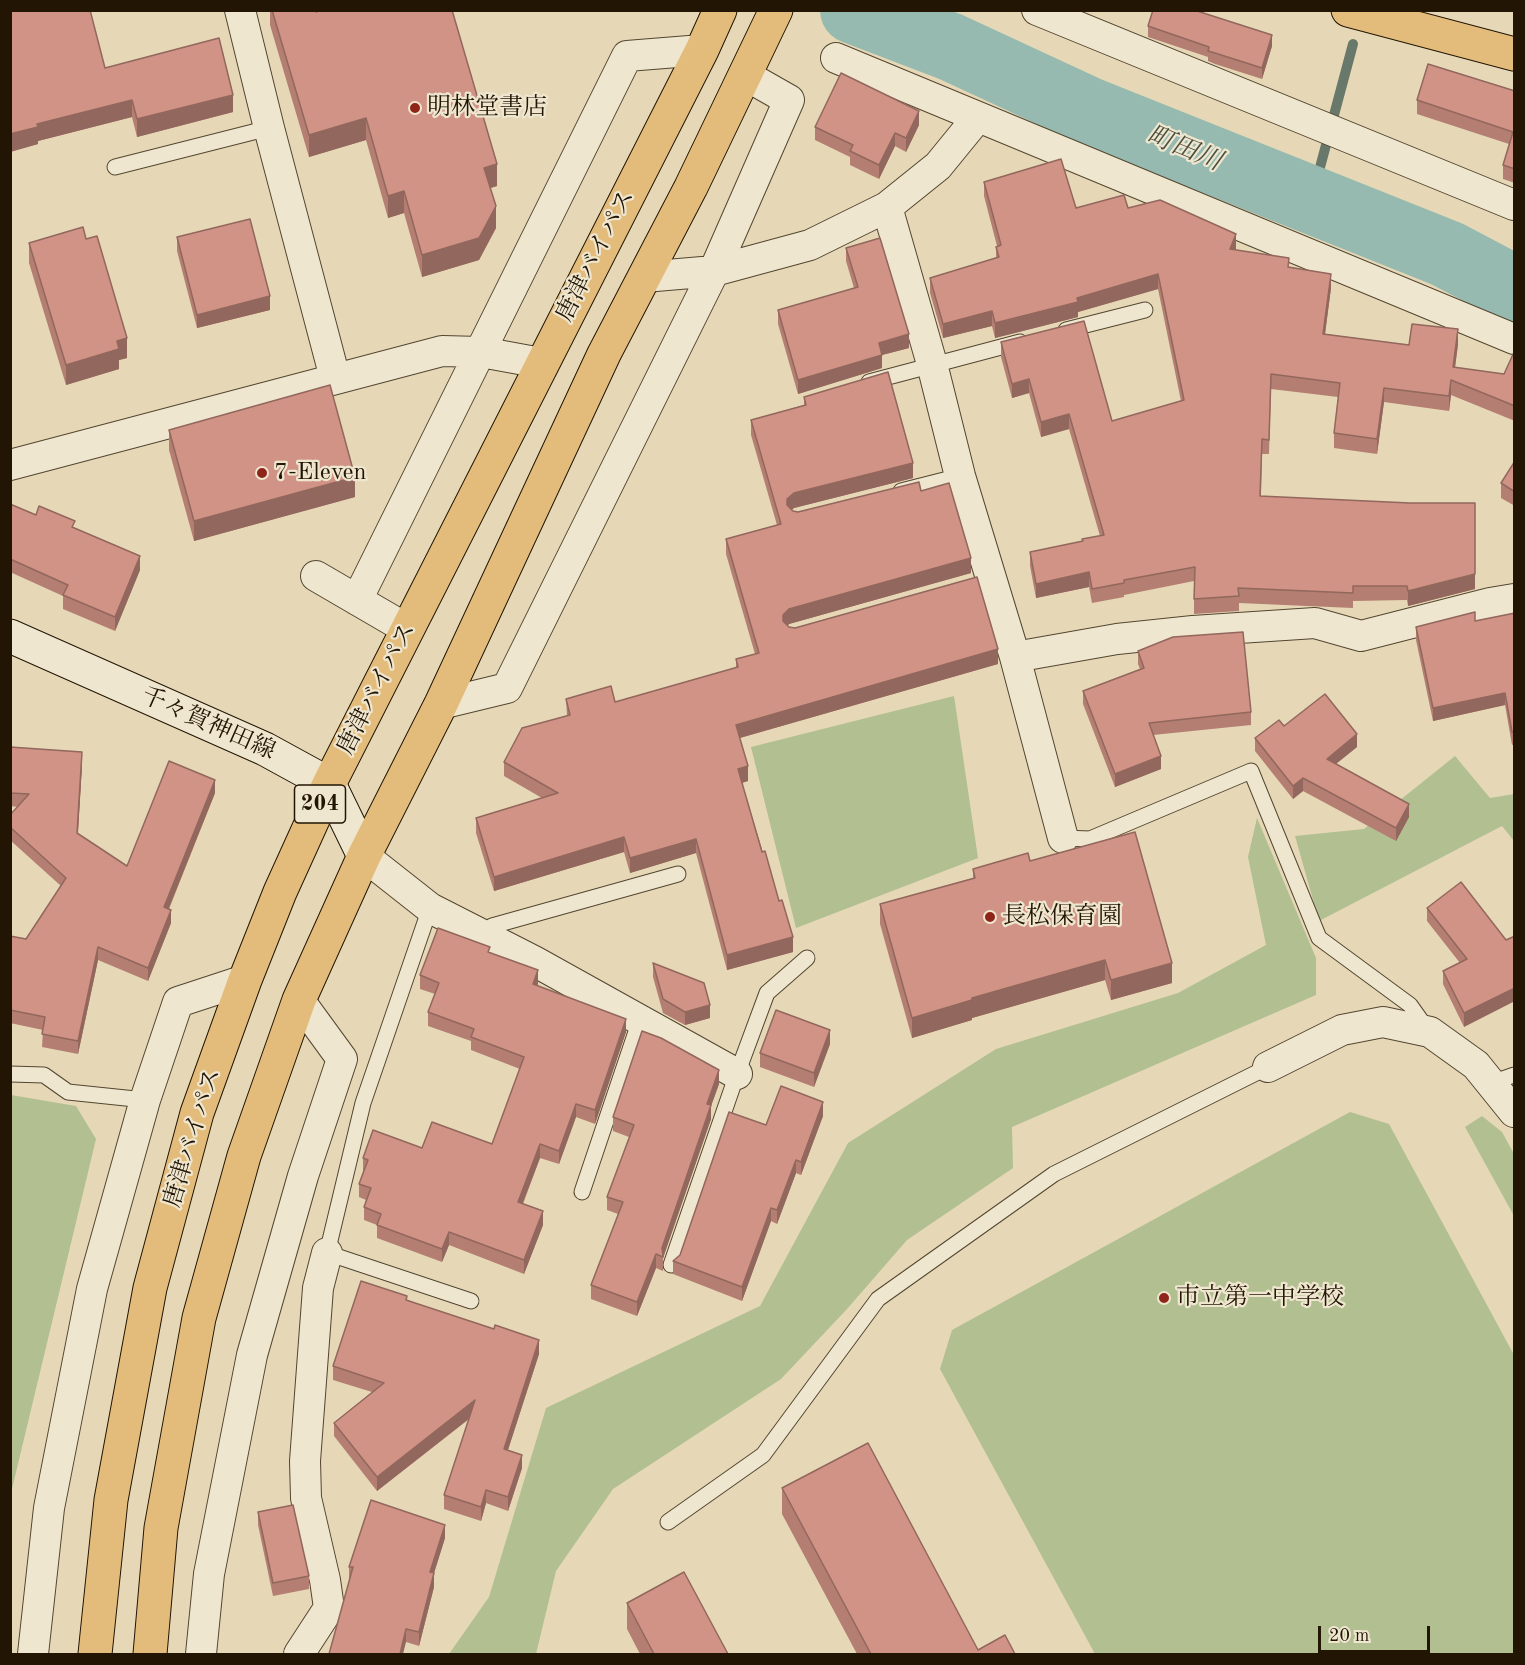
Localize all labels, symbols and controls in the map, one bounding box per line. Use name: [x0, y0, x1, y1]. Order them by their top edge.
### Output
place label: 明林堂書店: [427, 94, 547, 122]
marker: 明林堂書店: [408, 101, 422, 115]
water label: 町田川: [1142, 120, 1226, 178]
street label: 唐津バイパス: [550, 185, 642, 327]
place label: 7-Eleven: [274, 459, 366, 487]
marker: 7-Eleven: [255, 466, 269, 480]
street label: 唐津バイパス: [331, 618, 423, 760]
street label: 千々賀神田線: [136, 682, 280, 766]
road number: 204: [294, 785, 346, 823]
place label: 長松保育園: [1002, 903, 1122, 931]
marker: 長松保育園: [983, 910, 997, 924]
street label: 唐津バイパス: [158, 1065, 228, 1211]
place label: 市立第一中学校: [1176, 1284, 1344, 1312]
marker: 市立第一中学校: [1157, 1291, 1171, 1305]
scale bar: [1321, 1614, 1434, 1652]
text: 20 m: [1329, 1627, 1369, 1645]

